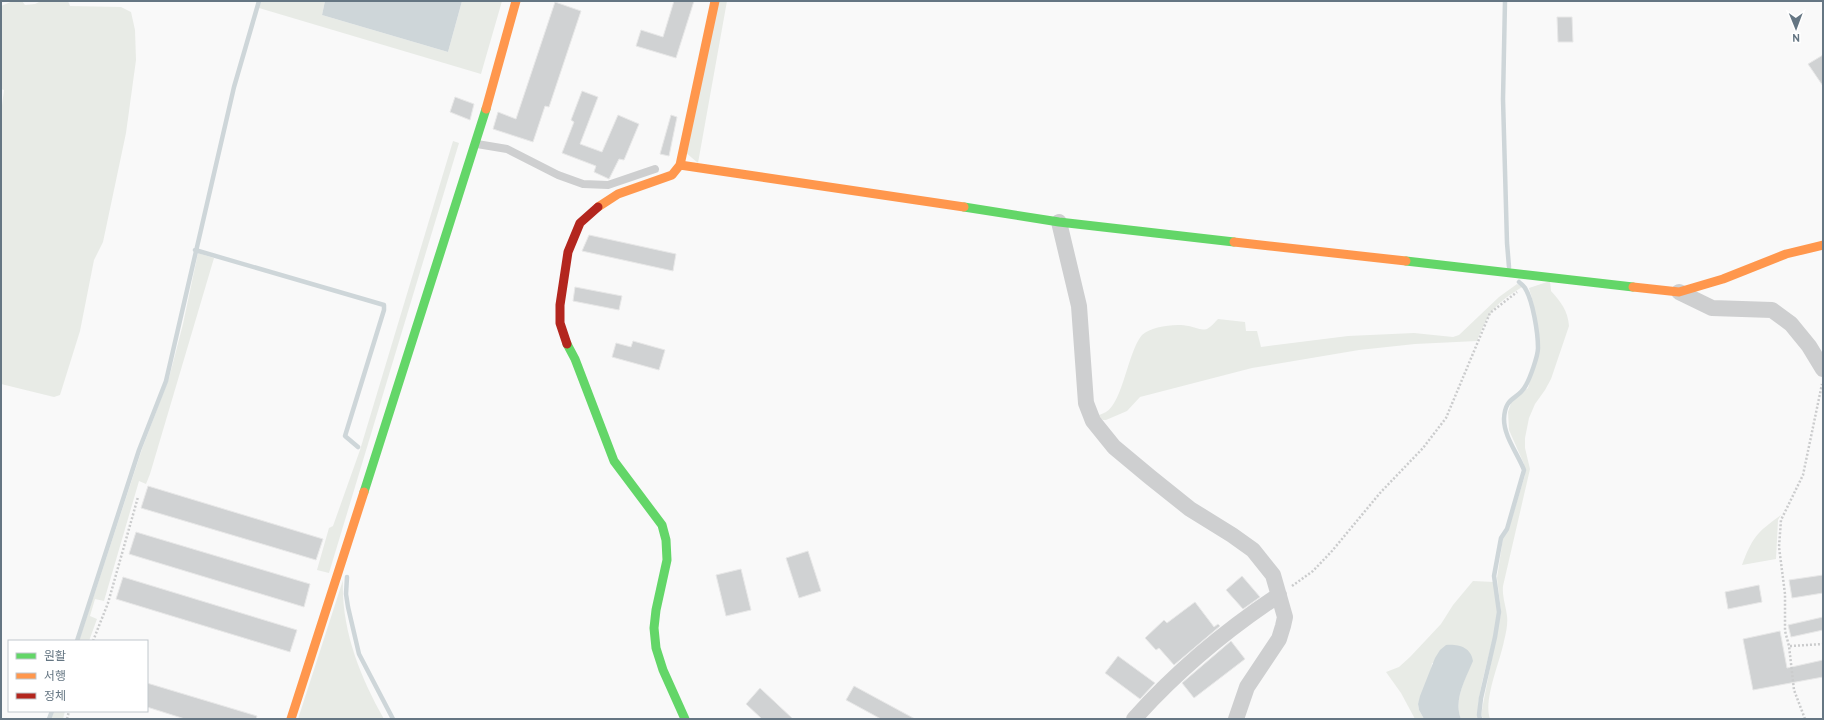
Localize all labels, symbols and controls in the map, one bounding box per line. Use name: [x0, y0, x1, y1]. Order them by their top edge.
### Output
north arrow: [1776, 8, 1816, 48]
text: N: [1792, 30, 1800, 44]
legend: [8, 640, 148, 712]
text: 원활: [44, 649, 66, 665]
text: 서행: [44, 669, 66, 685]
text: 정체: [44, 689, 66, 705]

